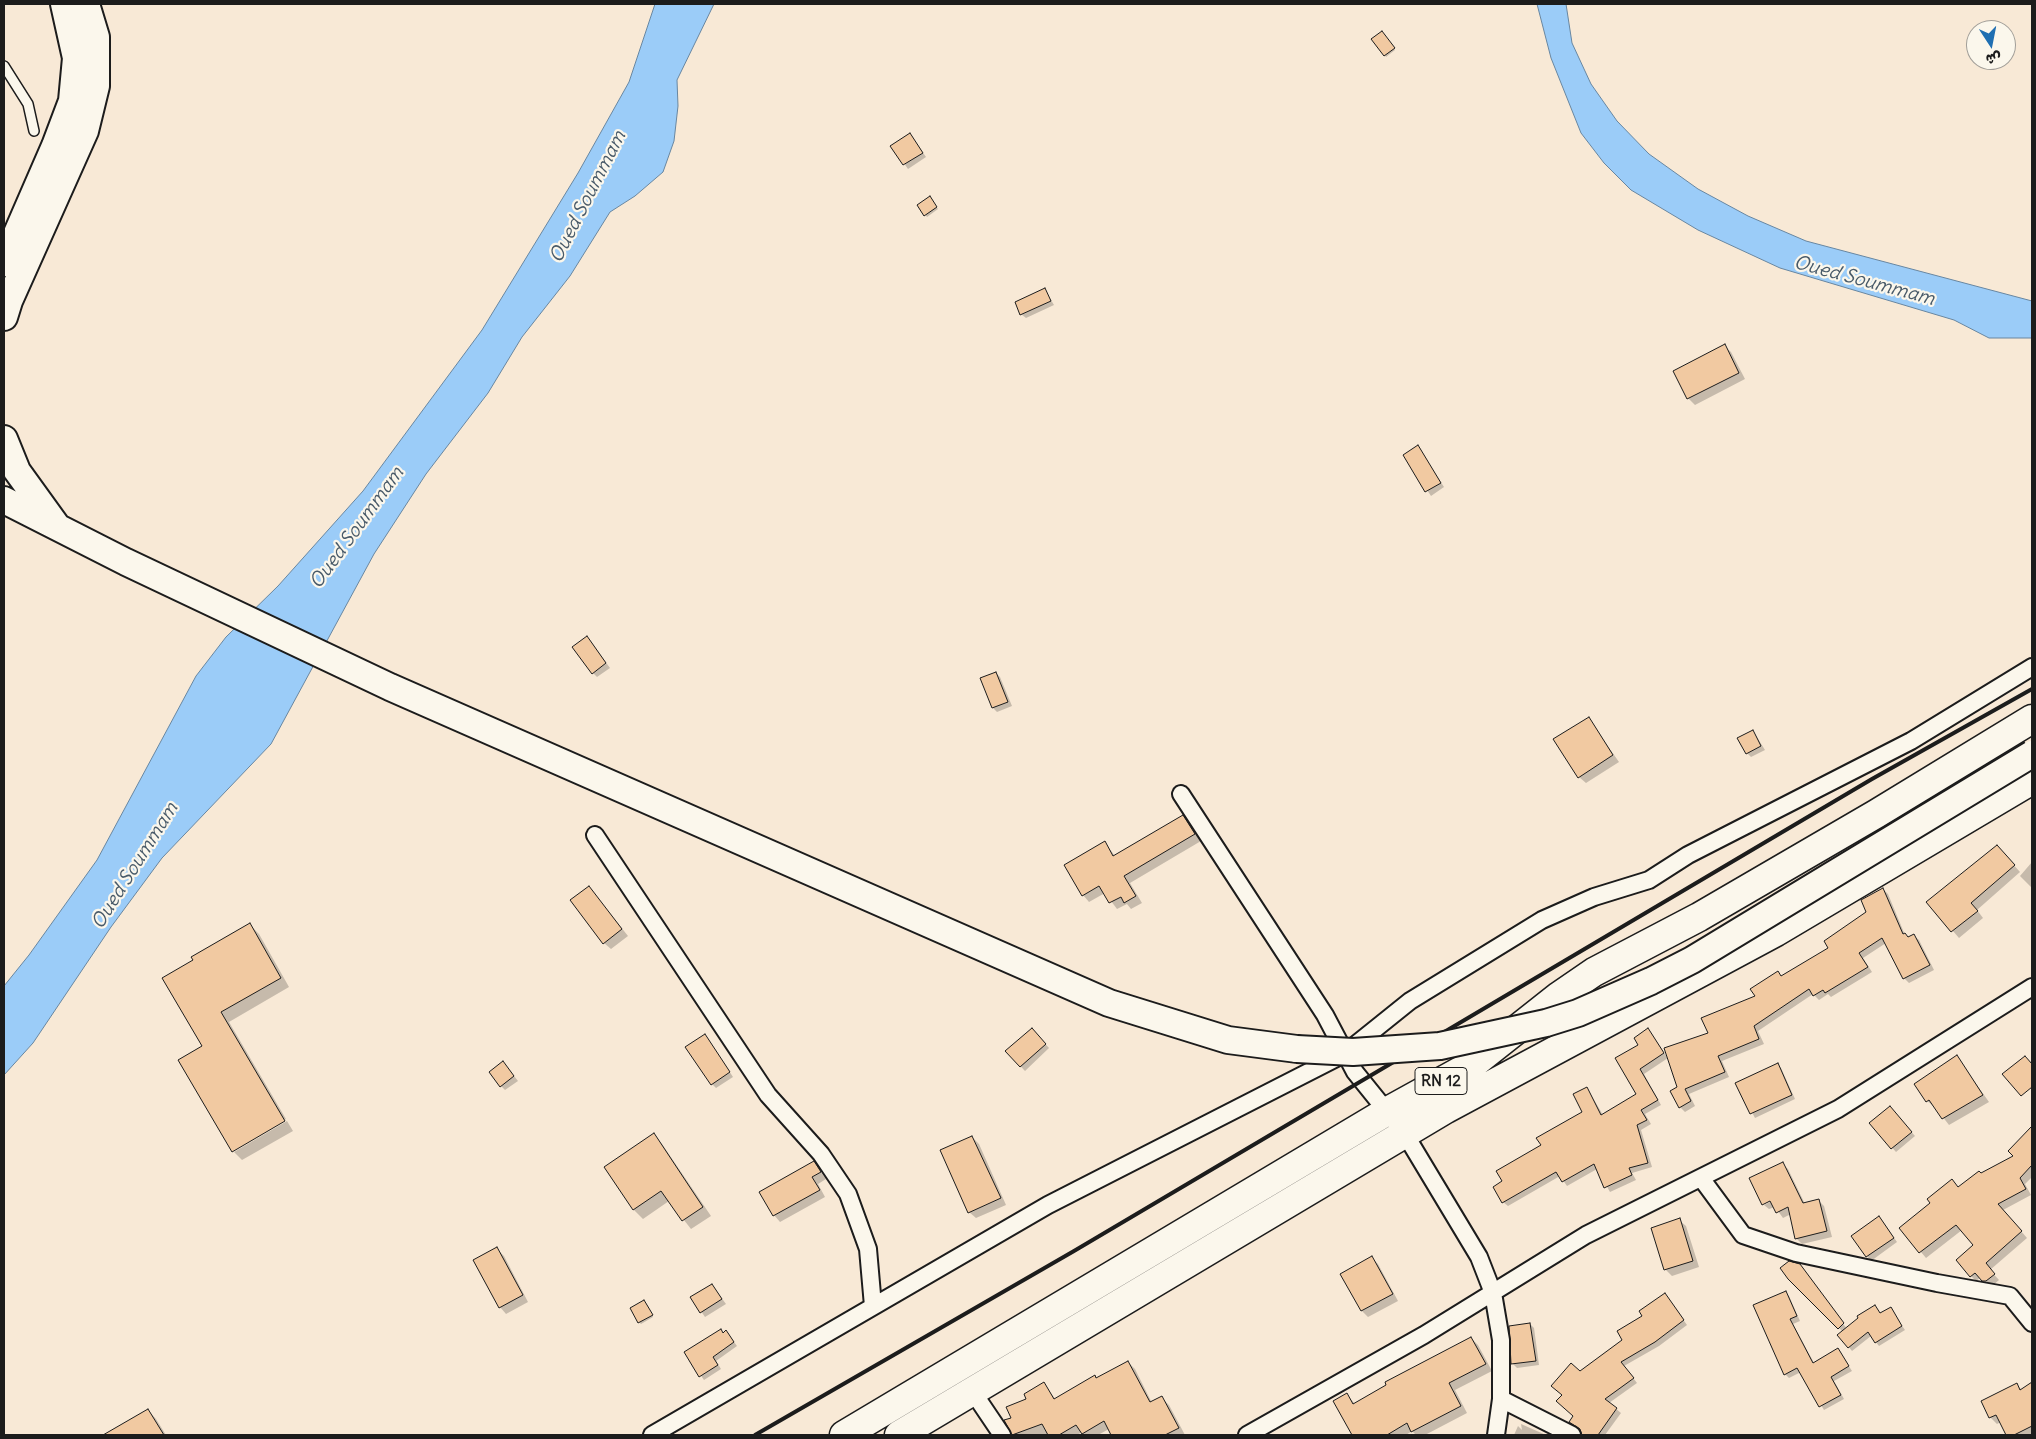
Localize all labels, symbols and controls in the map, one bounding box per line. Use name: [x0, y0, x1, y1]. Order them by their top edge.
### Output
north arrow: [1966, 20, 2016, 70]
text: ش: [1984, 48, 2003, 69]
water label: Oued Soummam: [545, 127, 631, 267]
water label: Oued Soummam: [1791, 251, 1937, 311]
water label: Oued Soummam: [305, 463, 409, 593]
water label: Oued Soummam: [87, 799, 183, 933]
road number: RN 12: [1415, 1068, 1467, 1094]

